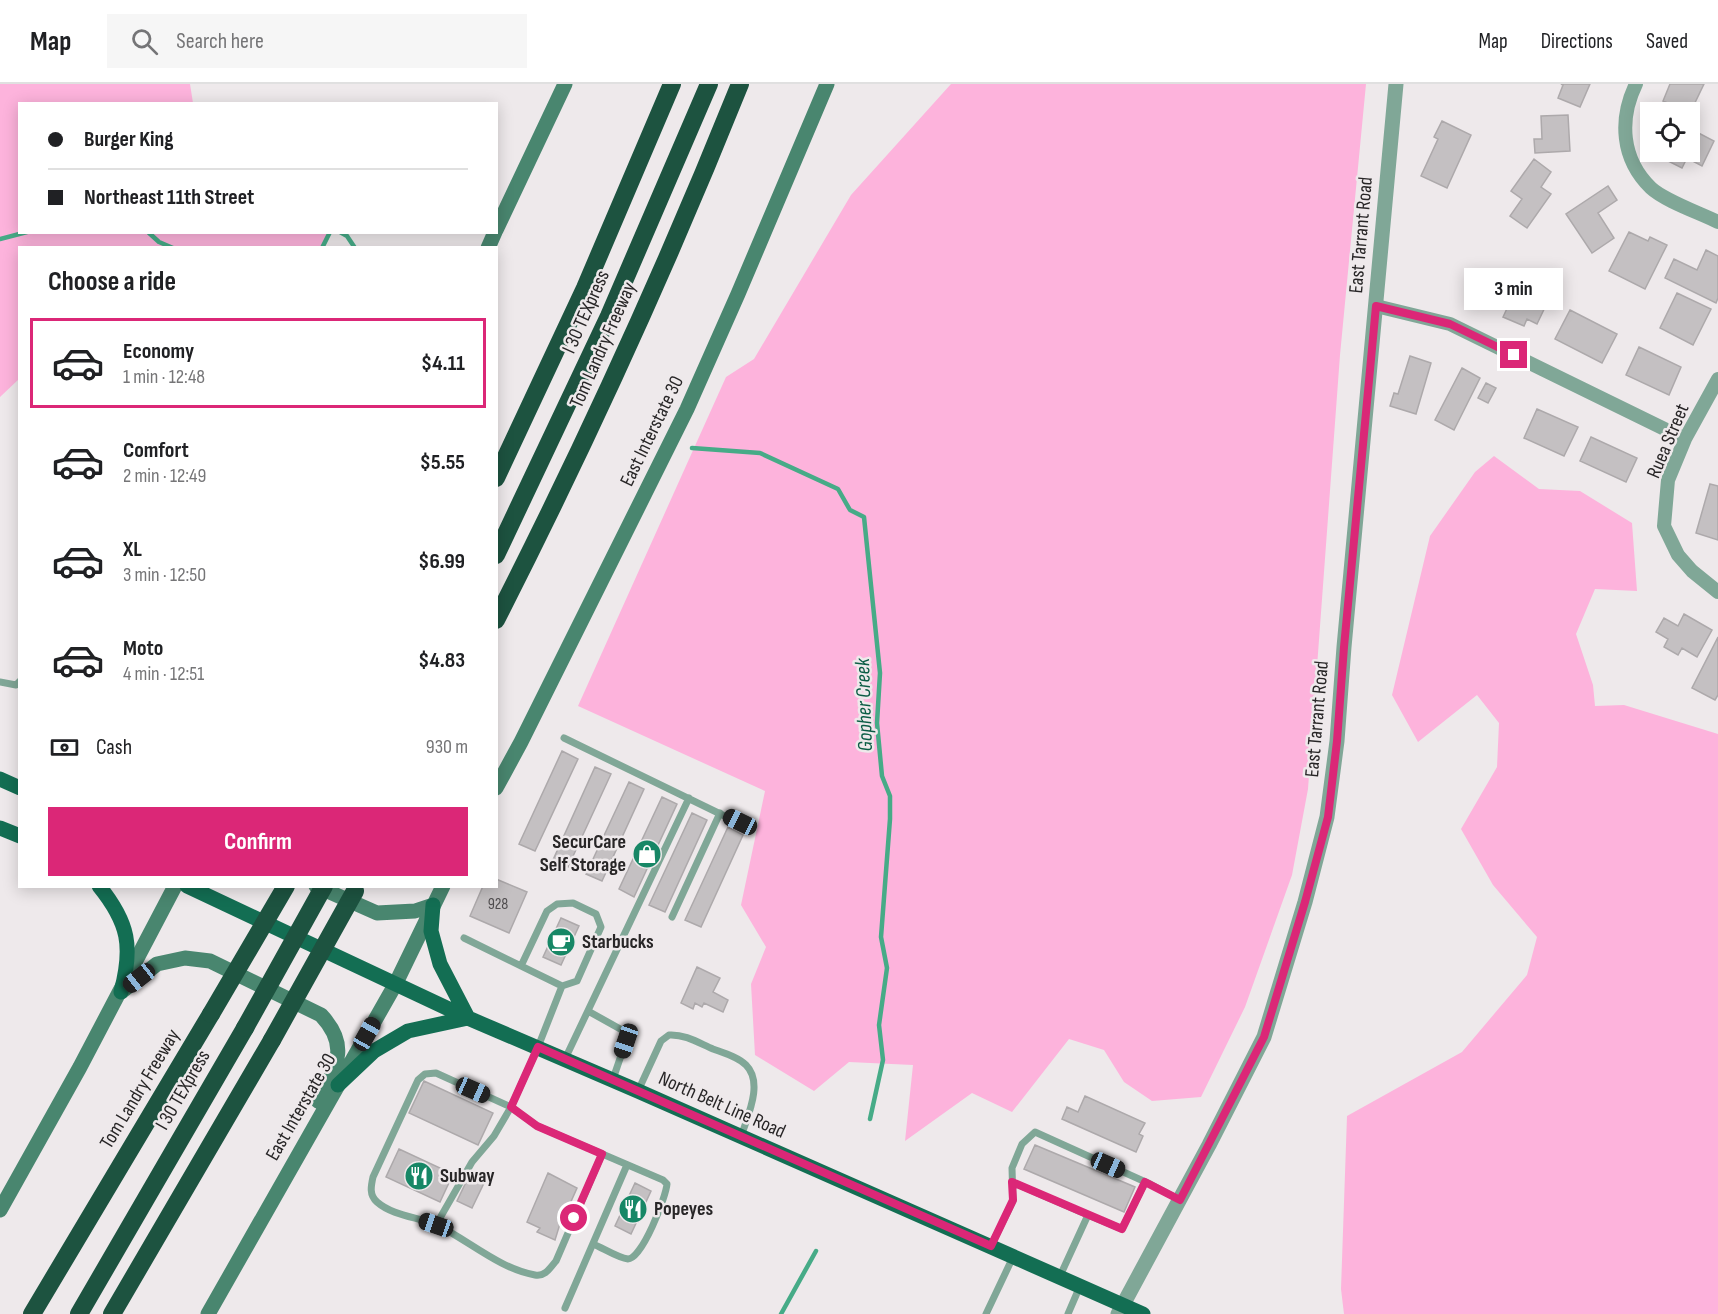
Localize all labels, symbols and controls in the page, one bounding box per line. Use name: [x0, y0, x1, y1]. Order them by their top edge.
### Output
search box: [107, 14, 527, 68]
text: Map: [30, 25, 71, 58]
icon: search: [128, 25, 161, 58]
text: Search here: [176, 28, 264, 55]
text: Map: [1478, 29, 1508, 54]
text: Directions: [1541, 29, 1613, 54]
text: Saved: [1646, 29, 1688, 54]
map controls: [1640, 102, 1700, 162]
button: locate: [1640, 102, 1700, 162]
text: Burger King: [84, 126, 174, 153]
street label: East Tarrant Road: [1344, 176, 1378, 294]
text: Northeast 11th Street: [84, 184, 254, 211]
text: Choose a ride: [48, 266, 176, 298]
street label: I 30 TEXpress: [557, 267, 615, 357]
callout: 3 min: [1464, 268, 1564, 310]
text: 3 min: [1494, 277, 1533, 301]
street label: Tom Landry Freeway: [565, 278, 642, 412]
icon: car: [51, 336, 105, 390]
text: Economy: [123, 338, 194, 365]
route end: [1500, 341, 1527, 368]
text: $4.11: [421, 350, 465, 377]
text: 1 min · 12:48: [123, 365, 205, 389]
street label: East Interstate 30: [615, 372, 689, 490]
street label: Ruea Street: [1642, 400, 1694, 482]
icon: car: [51, 435, 105, 489]
text: Comfort: [123, 437, 189, 464]
text: $5.55: [420, 449, 465, 476]
text: 2 min · 12:49: [123, 464, 206, 488]
icon: car: [51, 534, 105, 588]
text: XL: [123, 536, 142, 563]
text: $6.99: [418, 548, 465, 575]
text: 3 min · 12:50: [123, 563, 206, 587]
icon: car: [51, 633, 105, 687]
text: Moto: [123, 635, 163, 662]
text: $4.83: [418, 647, 465, 674]
water label: Gopher Creek: [850, 657, 878, 752]
street label: East Tarrant Road: [1300, 660, 1334, 778]
text: 4 min · 12:51: [123, 662, 204, 686]
icon: cash: [48, 731, 81, 764]
text: Cash: [96, 734, 132, 761]
text: 930 m: [426, 735, 468, 759]
car: [720, 806, 760, 838]
button: Confirm: [48, 807, 468, 876]
place label: SecurCare Self Storage: [540, 830, 626, 877]
shop icon: SecurCare Self Storage: [631, 838, 663, 870]
house number: 928: [488, 895, 508, 914]
cafe icon: Starbucks: [545, 926, 577, 958]
place label: Starbucks: [582, 930, 654, 954]
car: [119, 960, 159, 996]
car: [350, 1014, 384, 1054]
car: [612, 1021, 640, 1061]
street label: Tom Landry Freeway: [95, 1025, 185, 1153]
street label: I 30 TEXpress: [151, 1046, 215, 1134]
street label: East Interstate 30: [261, 1049, 341, 1165]
street label: North Belt Line Road: [655, 1066, 789, 1144]
car: [453, 1074, 493, 1106]
car: [1088, 1149, 1128, 1181]
restaurant icon: Subway: [403, 1160, 435, 1192]
place label: Subway: [440, 1164, 495, 1188]
restaurant icon: Popeyes: [617, 1193, 649, 1225]
place label: Popeyes: [654, 1197, 714, 1221]
route start: [560, 1204, 587, 1231]
car: [416, 1211, 456, 1239]

